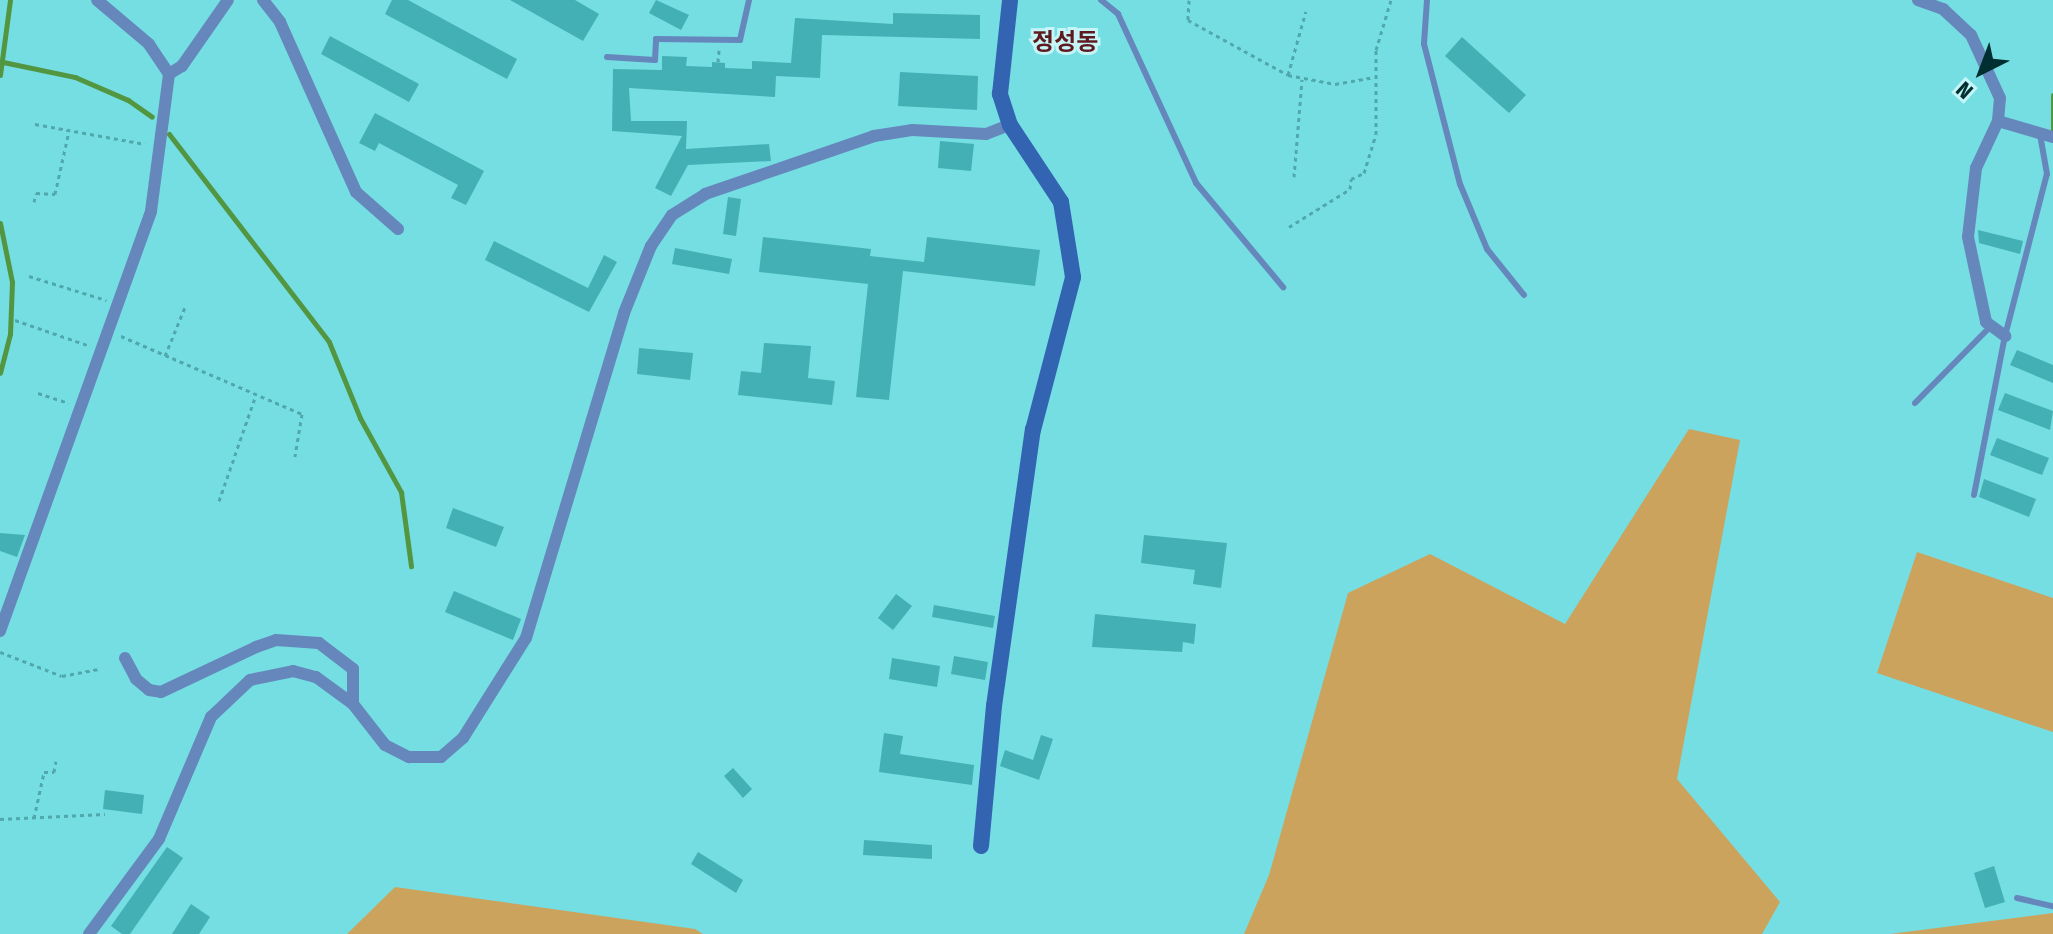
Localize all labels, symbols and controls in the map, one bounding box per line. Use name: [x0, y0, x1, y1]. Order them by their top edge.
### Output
district label: 정성동: [1032, 29, 1098, 57]
north arrow: [1941, 32, 2021, 112]
text: N: [1951, 76, 1979, 105]

